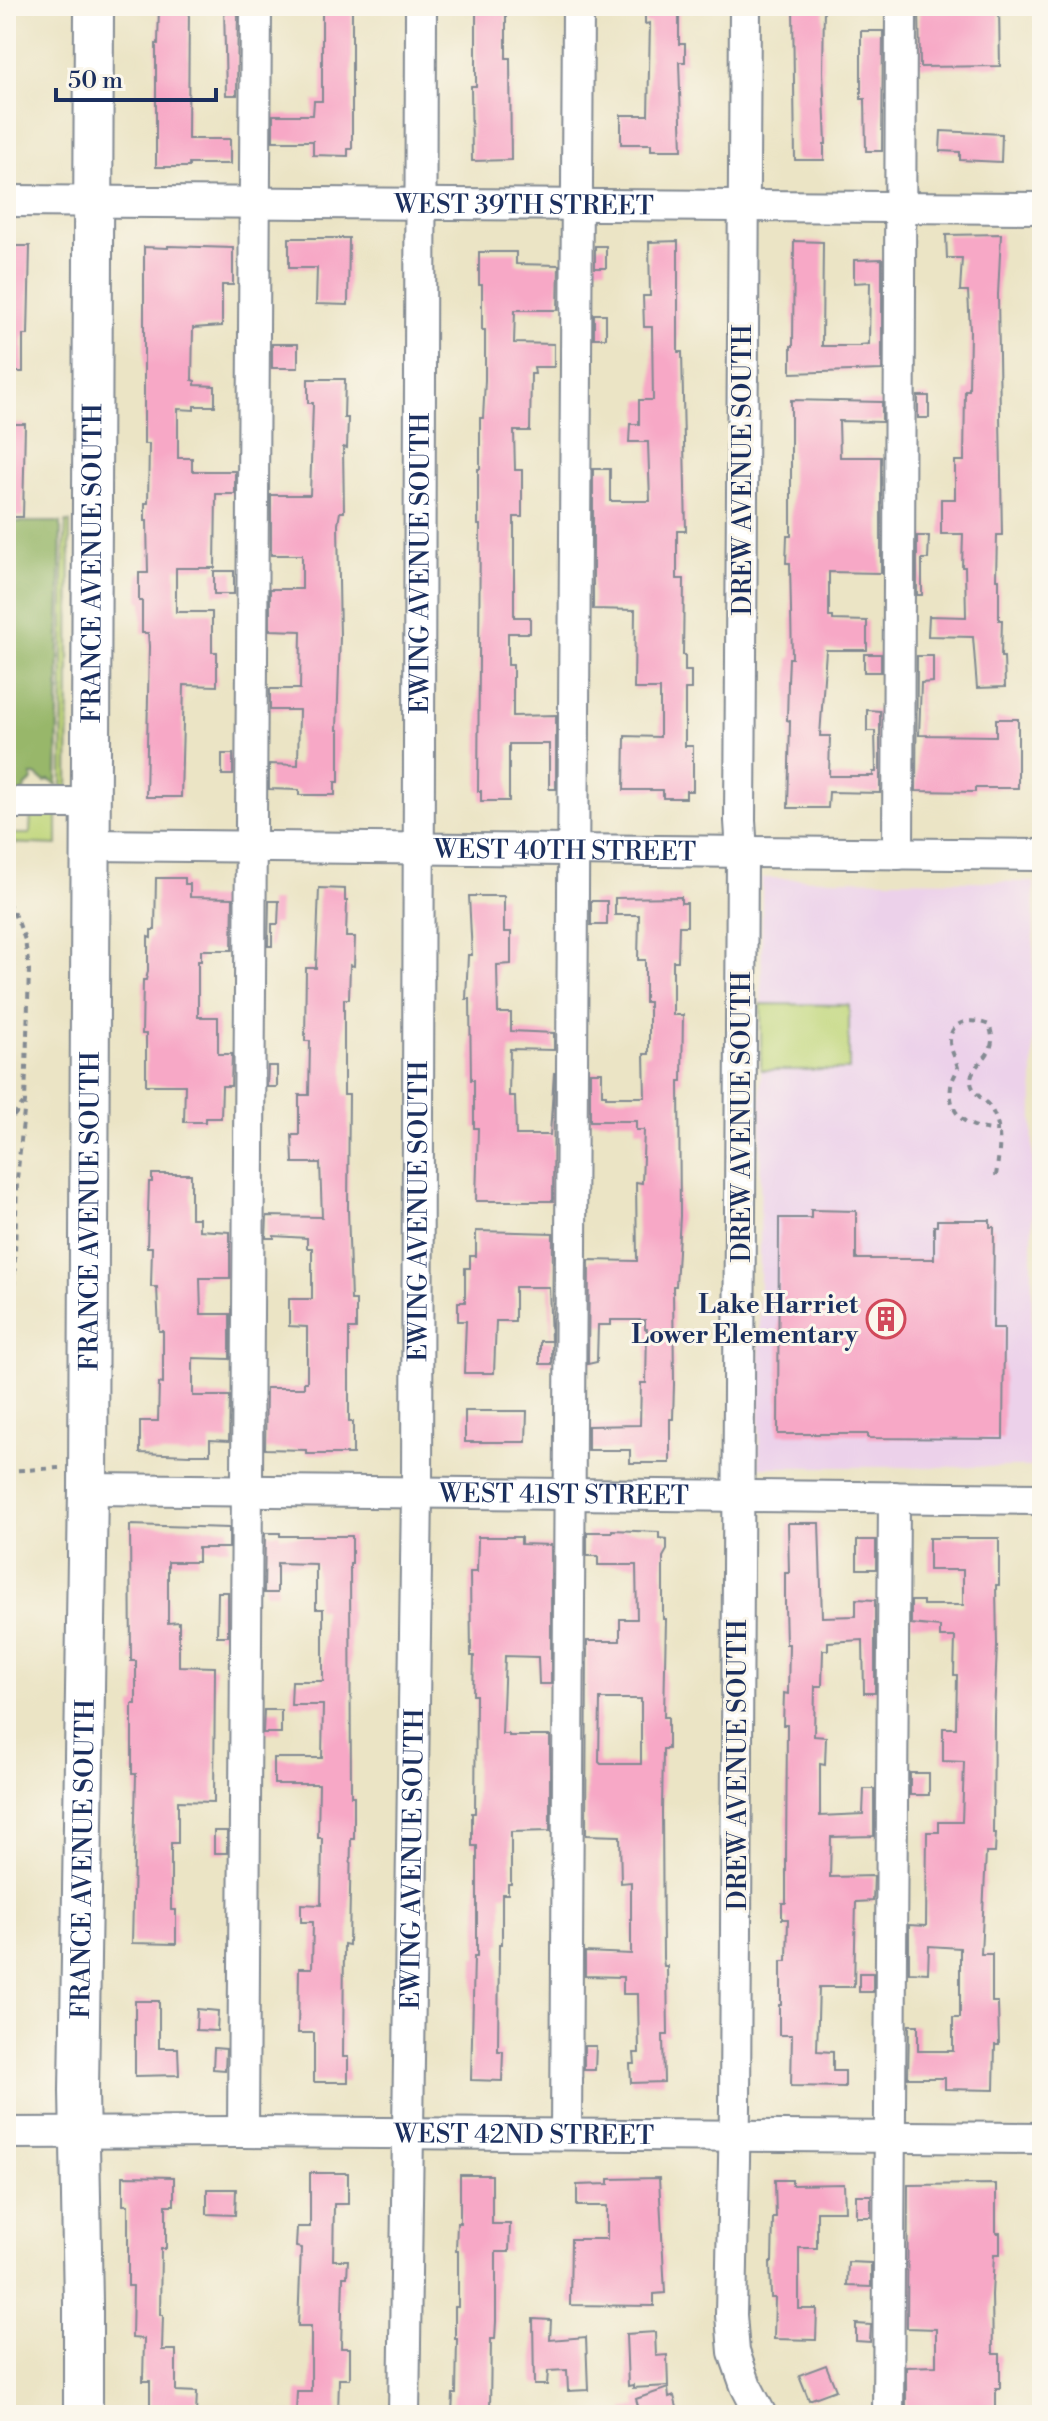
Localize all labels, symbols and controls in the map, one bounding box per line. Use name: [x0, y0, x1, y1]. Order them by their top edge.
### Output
scale bar: [56, 52, 216, 102]
text: 50 m: [68, 66, 123, 96]
street label: WEST 39TH STREET: [393, 189, 654, 222]
street label: DREW AVENUE SOUTH: [727, 324, 759, 616]
street label: FRANCE AVENUE SOUTH: [76, 403, 109, 723]
street label: EWING AVENUE SOUTH: [404, 412, 437, 714]
street label: WEST 40TH STREET: [433, 834, 696, 868]
street label: DREW AVENUE SOUTH: [726, 971, 758, 1263]
street label: FRANCE AVENUE SOUTH: [73, 1051, 107, 1371]
street label: EWING AVENUE SOUTH: [402, 1060, 435, 1362]
place label: Lake Harriet Lower Elementary: [631, 1289, 859, 1351]
building icon: Lake Harriet Lower Elementary: [865, 1298, 907, 1340]
street label: WEST 41ST STREET: [438, 1478, 689, 1512]
street label: DREW AVENUE SOUTH: [722, 1619, 754, 1911]
street label: FRANCE AVENUE SOUTH: [65, 1699, 102, 2019]
street label: EWING AVENUE SOUTH: [395, 1708, 431, 2010]
street label: WEST 42ND STREET: [393, 2118, 654, 2152]

